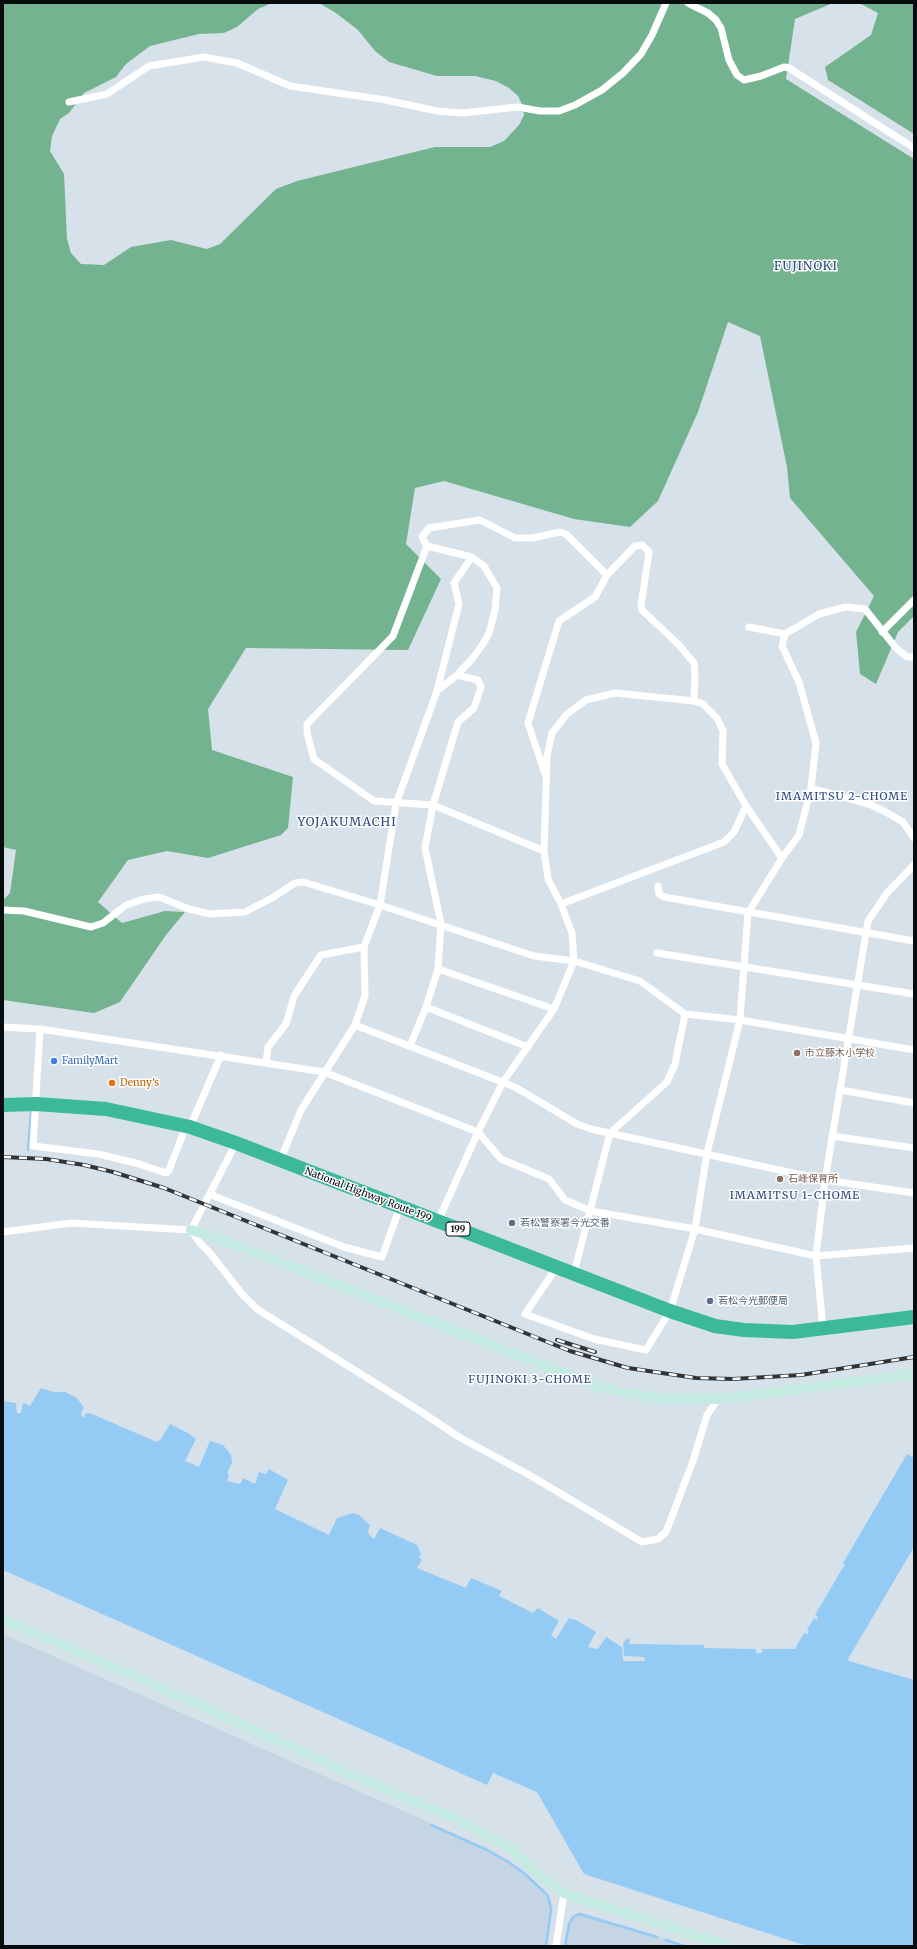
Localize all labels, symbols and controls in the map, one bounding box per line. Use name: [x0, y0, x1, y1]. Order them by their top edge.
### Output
district label: FUJINOKI: [774, 260, 838, 274]
district label: IMAMITSU 2-CHOME: [776, 790, 908, 804]
district label: YOJAKUMACHI: [297, 816, 397, 830]
place label: 市立藤木小学校: [805, 1047, 875, 1059]
marker: 市立藤木小学校: [792, 1048, 802, 1058]
place label: FamilyMart: [62, 1055, 118, 1067]
marker: FamilyMart: [49, 1056, 59, 1066]
place label: Denny's: [120, 1077, 159, 1089]
marker: Denny's: [107, 1078, 117, 1088]
street label: National Highway Route 199: [303, 1165, 433, 1225]
place label: 石峰保育所: [788, 1173, 838, 1185]
marker: 石峰保育所: [775, 1174, 785, 1184]
district label: IMAMITSU 1-CHOME: [730, 1189, 860, 1203]
place label: 若松警察署今光交番: [520, 1217, 610, 1229]
marker: 若松警察署今光交番: [507, 1218, 517, 1228]
road number: 199: [446, 1222, 470, 1236]
place label: 若松今光郵便局: [718, 1295, 788, 1307]
marker: 若松今光郵便局: [705, 1296, 715, 1306]
district label: FUJINOKI 3-CHOME: [468, 1373, 592, 1387]

